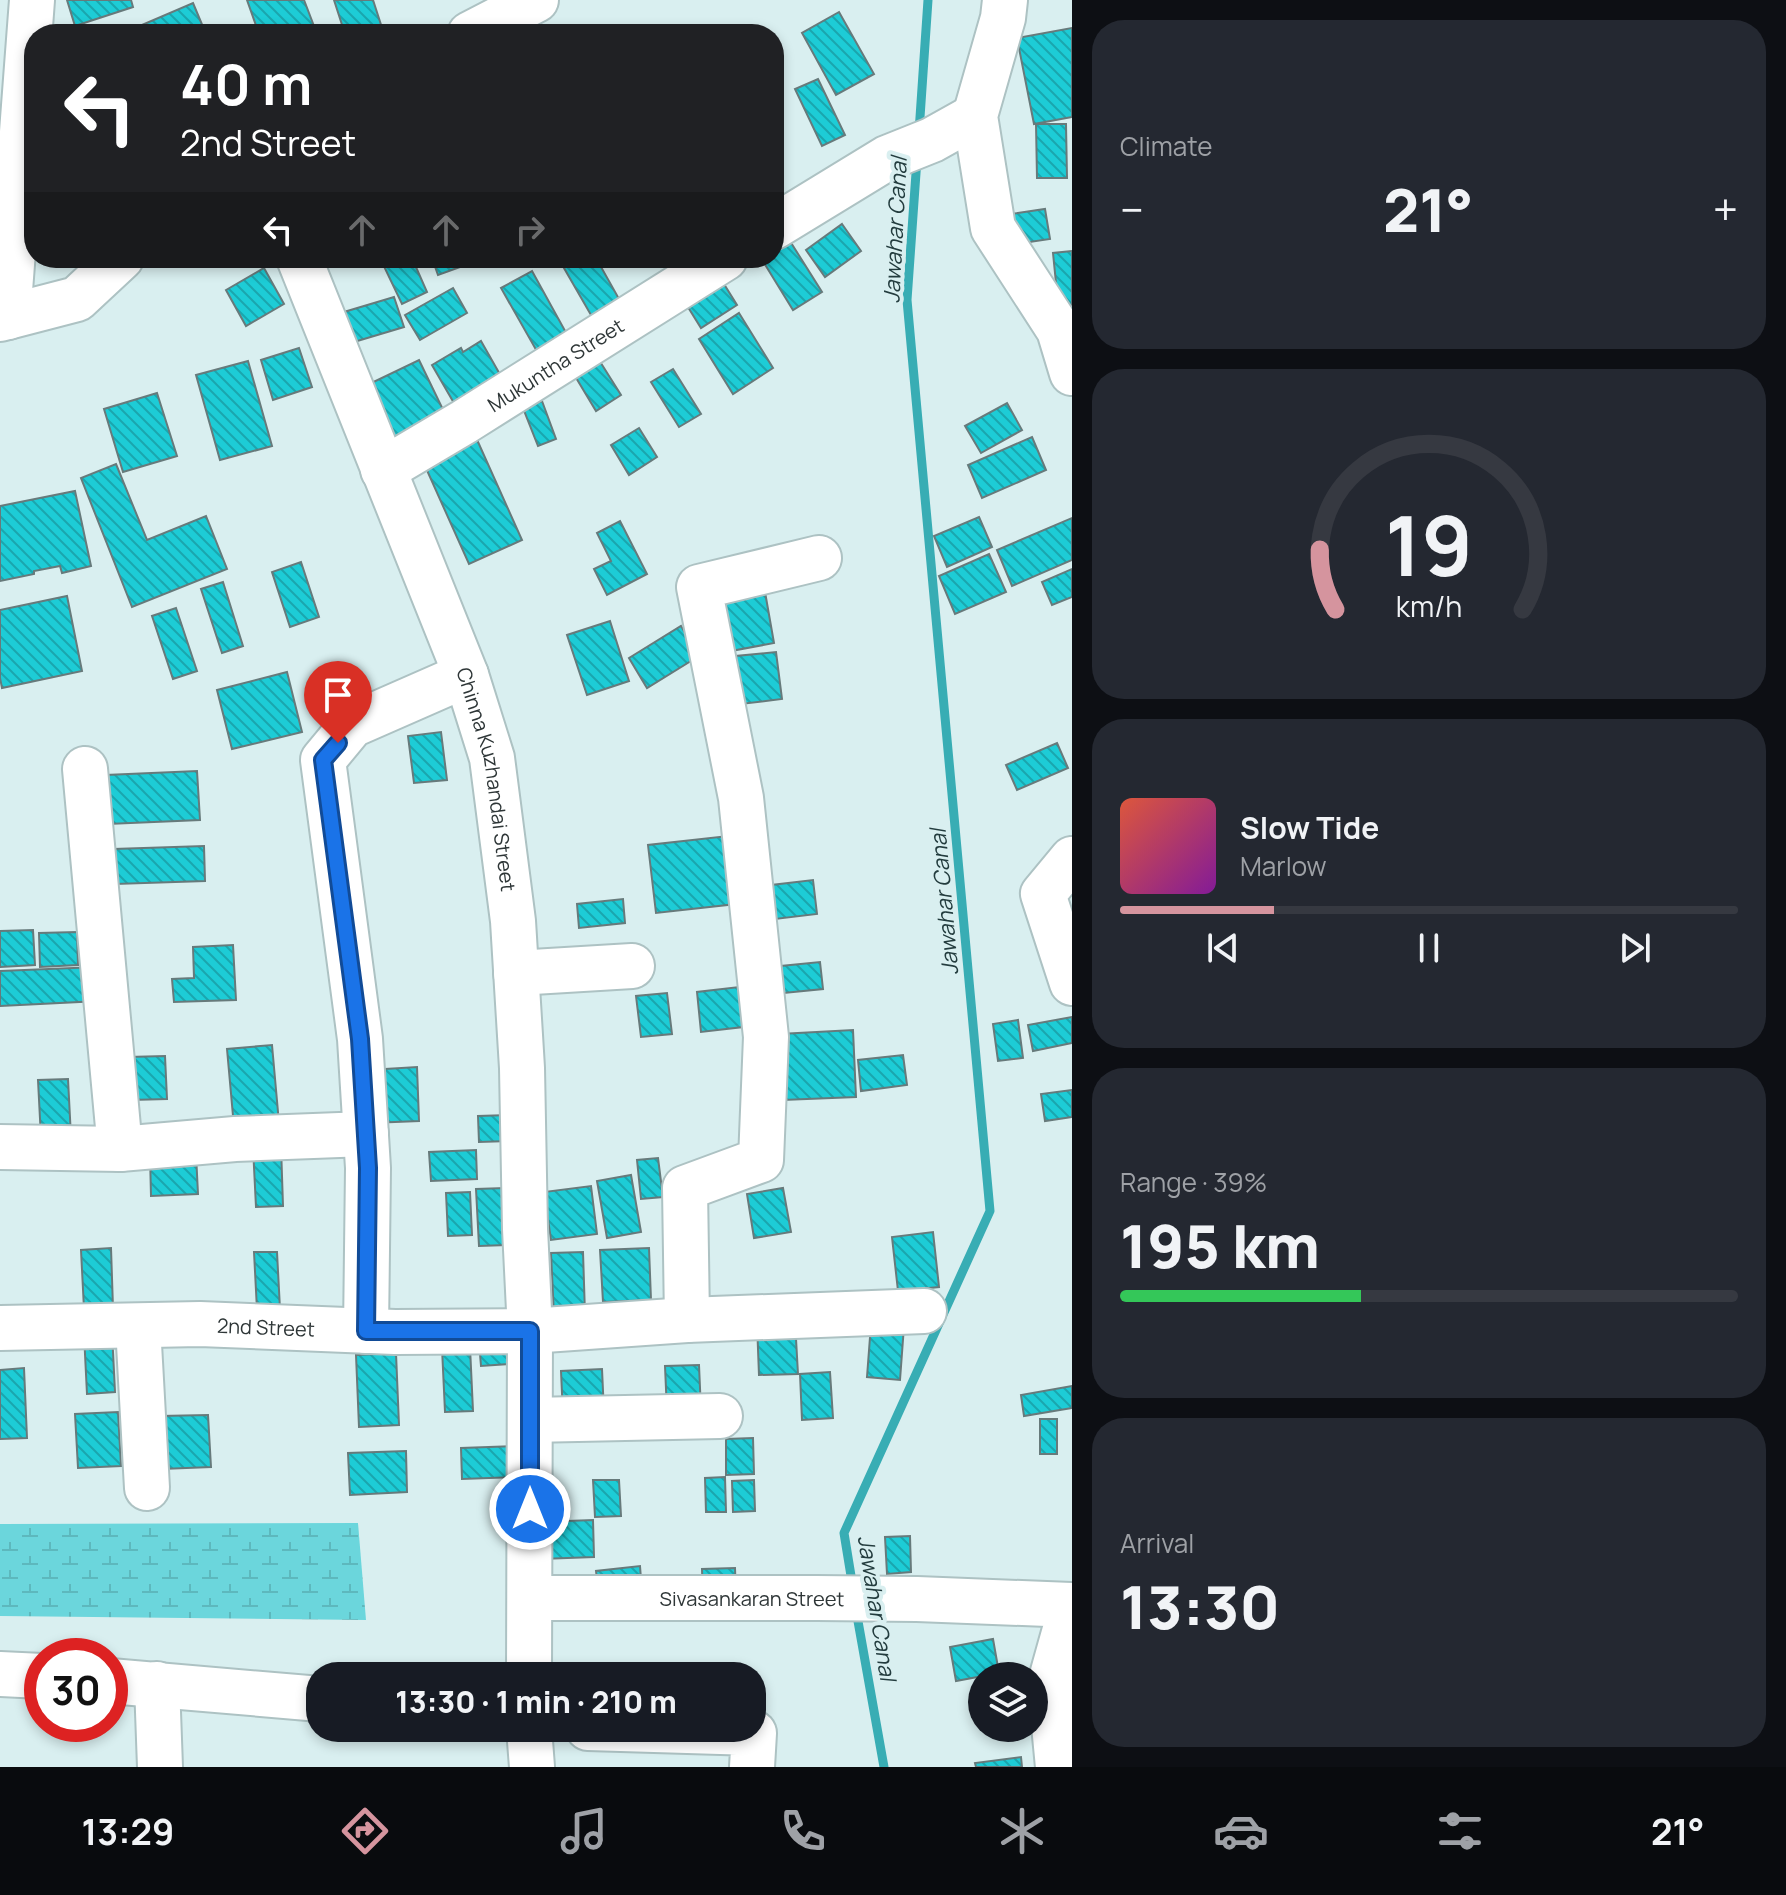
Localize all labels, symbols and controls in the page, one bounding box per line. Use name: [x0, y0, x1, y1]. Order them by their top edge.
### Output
text: 40 m: [180, 45, 312, 122]
icon: left: [48, 56, 152, 160]
text: 2nd Street: [180, 118, 356, 167]
text: Climate: [1120, 128, 1212, 164]
water label: Jawahar Canal: [876, 153, 914, 304]
text: 21°: [1383, 168, 1473, 250]
text: −: [1120, 179, 1144, 239]
text: +: [1713, 179, 1738, 239]
icon: left: [256, 208, 300, 252]
icon: ahead: [340, 208, 384, 252]
icon: ahead: [424, 208, 468, 252]
icon: right: [508, 208, 552, 252]
street label: Mukuntha Street: [482, 312, 629, 418]
text: 19: [1385, 487, 1473, 601]
text: km/h: [1396, 587, 1462, 626]
pin: [304, 661, 372, 743]
street label: Chinna Kuzhandai Street: [451, 663, 523, 893]
icon: arrive: [316, 673, 360, 717]
text: Slow Tide: [1240, 807, 1379, 848]
water label: Jawahar Canal: [922, 825, 965, 976]
text: Marlow: [1240, 848, 1327, 884]
icon: previous: [1201, 926, 1245, 970]
icon: pause: [1407, 926, 1451, 970]
icon: next: [1613, 926, 1657, 970]
text: Range · 39%: [1120, 1164, 1267, 1200]
text: 195 km: [1120, 1204, 1320, 1286]
street label: 2nd Street: [216, 1311, 315, 1342]
position arrow: [488, 1467, 572, 1551]
text: Arrival: [1120, 1525, 1194, 1561]
water label: Jawahar Canal: [851, 1533, 904, 1685]
text: 13:30: [1120, 1565, 1280, 1647]
street label: Sivasankaran Street: [660, 1584, 845, 1612]
speed limit sign: 30: [24, 1638, 128, 1742]
map controls: [968, 1662, 1048, 1742]
button: layers: [968, 1662, 1048, 1742]
text: 13:30 · 1 min · 210 m: [395, 1681, 677, 1722]
icon: directions: [337, 1803, 393, 1859]
icon: music: [556, 1803, 612, 1859]
icon: phone: [775, 1803, 831, 1859]
icon: climate: [994, 1803, 1050, 1859]
icon: car: [1213, 1803, 1269, 1859]
icon: filters: [1432, 1803, 1488, 1859]
text: 13:29: [81, 1807, 174, 1856]
text: 21°: [1651, 1807, 1705, 1856]

